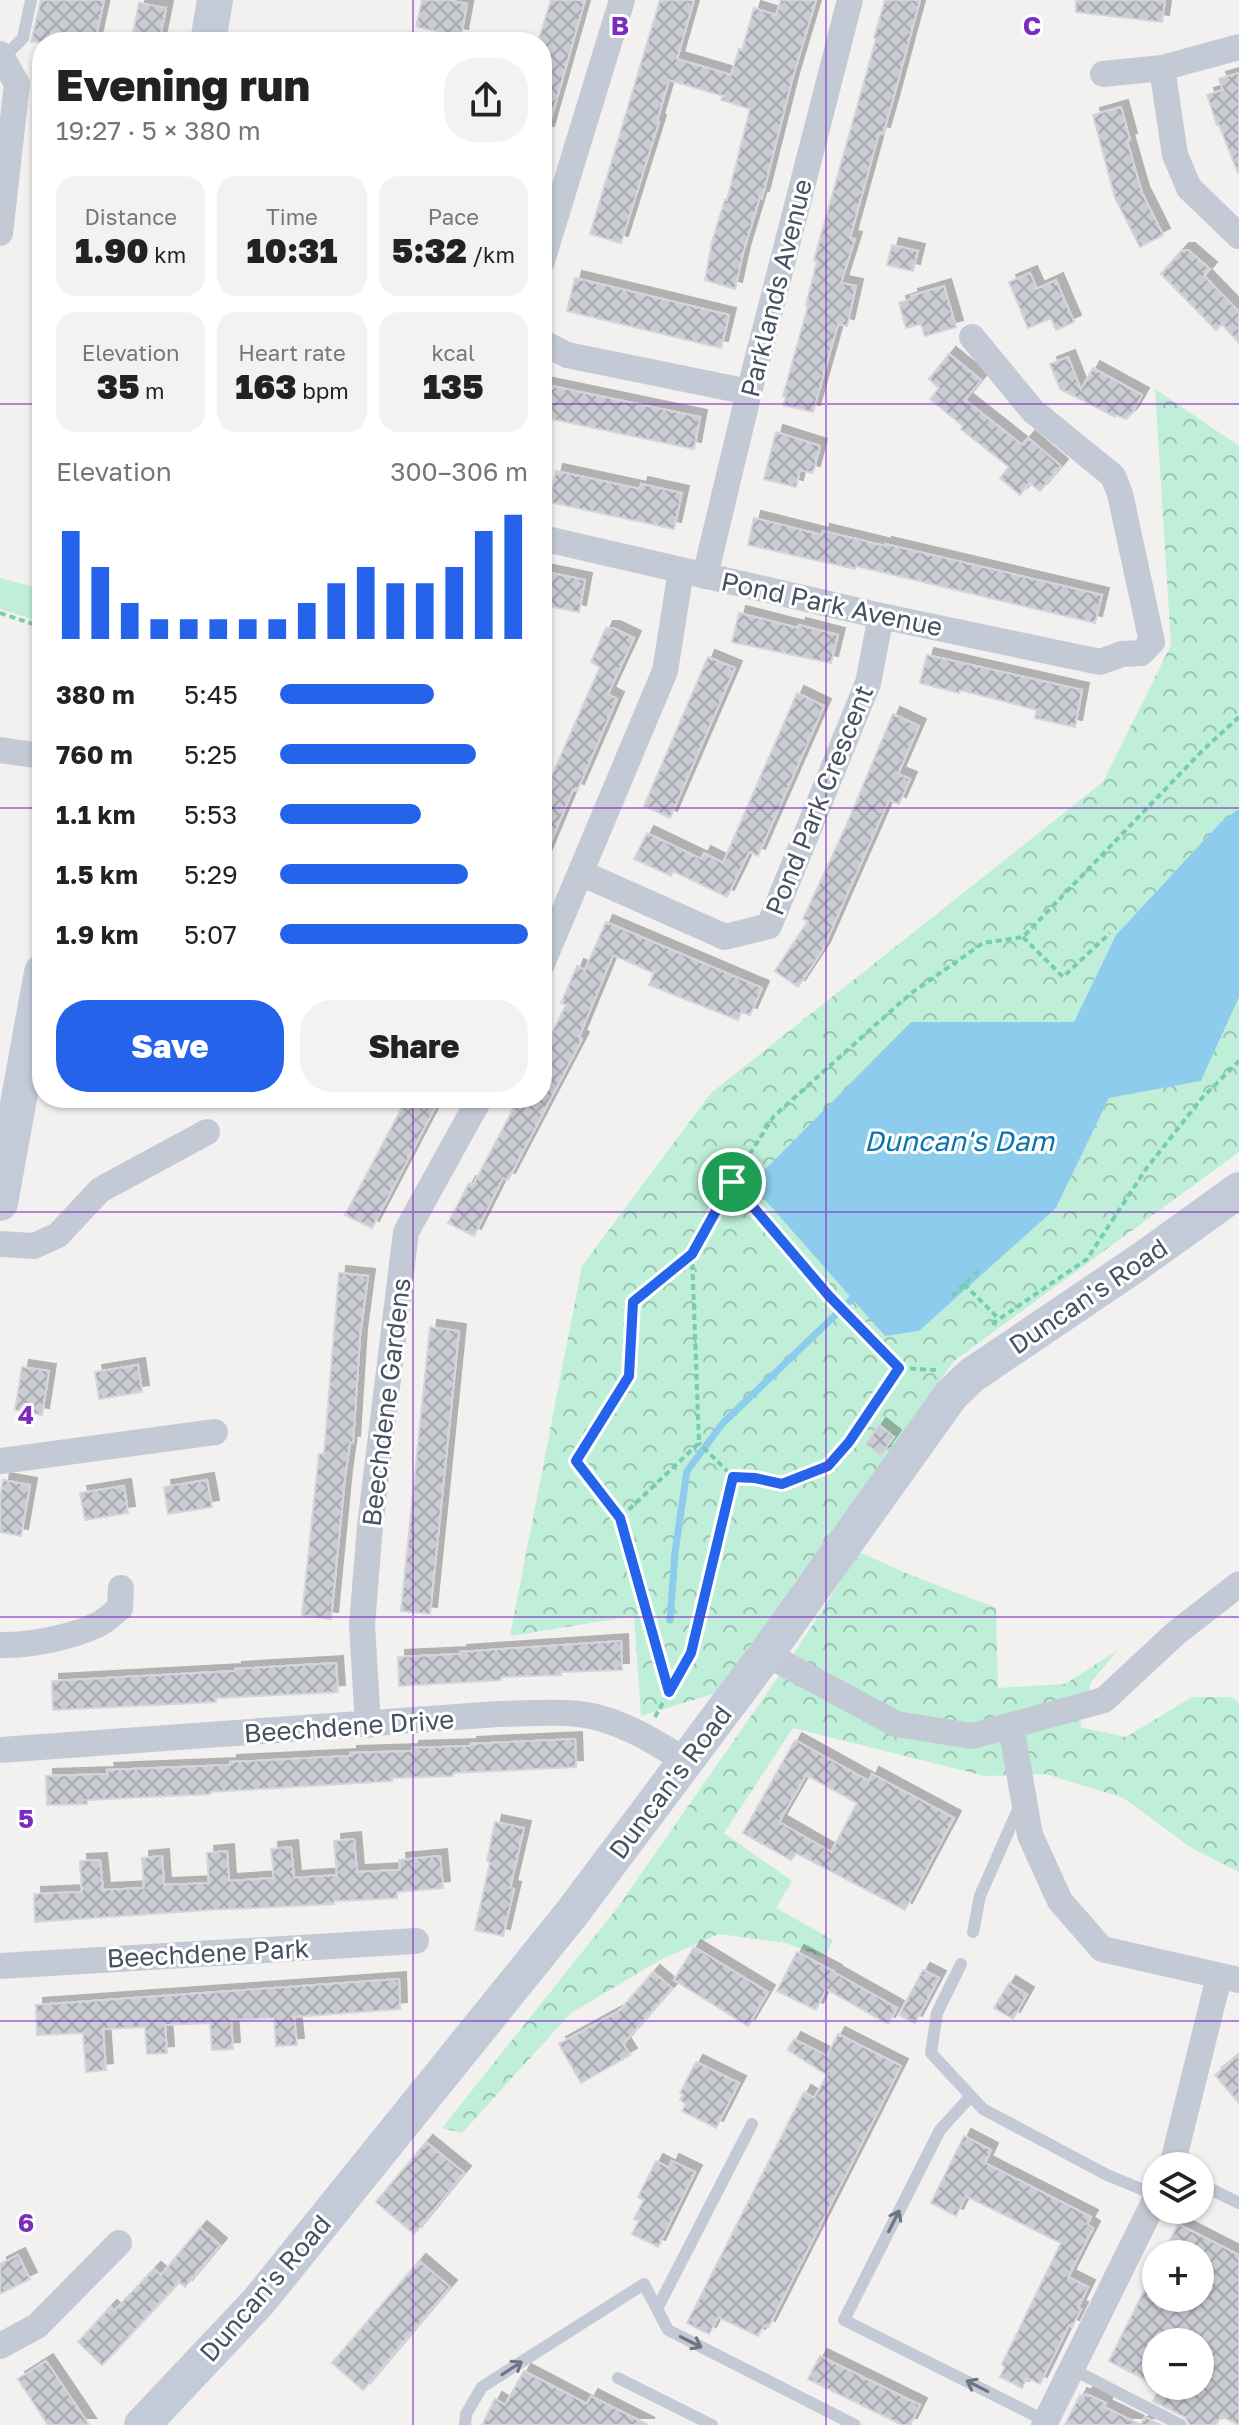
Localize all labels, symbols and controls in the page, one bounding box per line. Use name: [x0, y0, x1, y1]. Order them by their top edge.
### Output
text: B: [611, 10, 629, 41]
text: C: [1023, 10, 1041, 41]
text: Evening run: [56, 58, 310, 111]
button: share: [444, 58, 528, 142]
text: 19:27 · 5 × 380 m: [56, 115, 261, 146]
street label: Parklands Avenue: [734, 176, 818, 400]
text: Distance: [84, 203, 177, 230]
text: Time: [266, 203, 318, 230]
text: Pace: [428, 203, 479, 230]
text: 1.90: [75, 230, 149, 270]
text: 10:31: [247, 230, 337, 270]
text: 5:32: [392, 230, 467, 270]
text: km: [149, 241, 186, 268]
text: /km: [467, 241, 515, 268]
text: Elevation: [82, 339, 180, 366]
text: Heart rate: [238, 339, 346, 366]
text: kcal: [432, 339, 475, 366]
text: 35: [97, 366, 140, 406]
text: 163: [235, 366, 297, 406]
text: 135: [423, 366, 484, 406]
text: m: [140, 377, 165, 404]
text: bpm: [297, 377, 349, 404]
text: Elevation: [56, 456, 172, 487]
text: 300–306 m: [390, 456, 528, 487]
street label: Pond Park Avenue: [719, 565, 945, 643]
text: 380 m: [56, 679, 135, 710]
text: 5:45: [184, 679, 238, 710]
street label: Pond Park Crescent: [759, 680, 879, 920]
text: 760 m: [56, 739, 133, 770]
text: 5:25: [184, 739, 237, 770]
text: 1.1 km: [56, 799, 135, 830]
text: 5:53: [184, 799, 237, 830]
text: 1.5 km: [56, 859, 138, 890]
text: 5:29: [184, 859, 238, 890]
text: 1.9 km: [56, 919, 139, 950]
text: 5:07: [184, 919, 237, 950]
button: Save: [56, 1000, 284, 1092]
button: Share: [300, 1000, 528, 1092]
water label: Duncan's Dam: [864, 1124, 1055, 1157]
pin: [698, 1148, 766, 1216]
icon: arrive: [710, 1160, 754, 1204]
street label: Duncan's Road: [1003, 1232, 1173, 1360]
street label: Beechdene Gardens: [355, 1276, 417, 1528]
text: 4: [18, 1399, 34, 1430]
street label: Duncan's Road: [602, 1699, 738, 1865]
street label: Beechdene Drive: [243, 1703, 455, 1749]
text: 5: [18, 1803, 34, 1834]
street label: Beechdene Park: [106, 1932, 310, 1974]
map controls: [1142, 2152, 1214, 2400]
button: layers: [1142, 2152, 1214, 2224]
text: 6: [18, 2207, 34, 2238]
street label: Duncan's Road: [193, 2208, 337, 2368]
one-way arrow: [887, 2209, 903, 2233]
button: +: [1142, 2240, 1214, 2312]
button: −: [1142, 2328, 1214, 2400]
one-way arrow: [679, 2335, 703, 2350]
one-way arrow: [501, 2360, 523, 2377]
one-way arrow: [965, 2378, 989, 2393]

